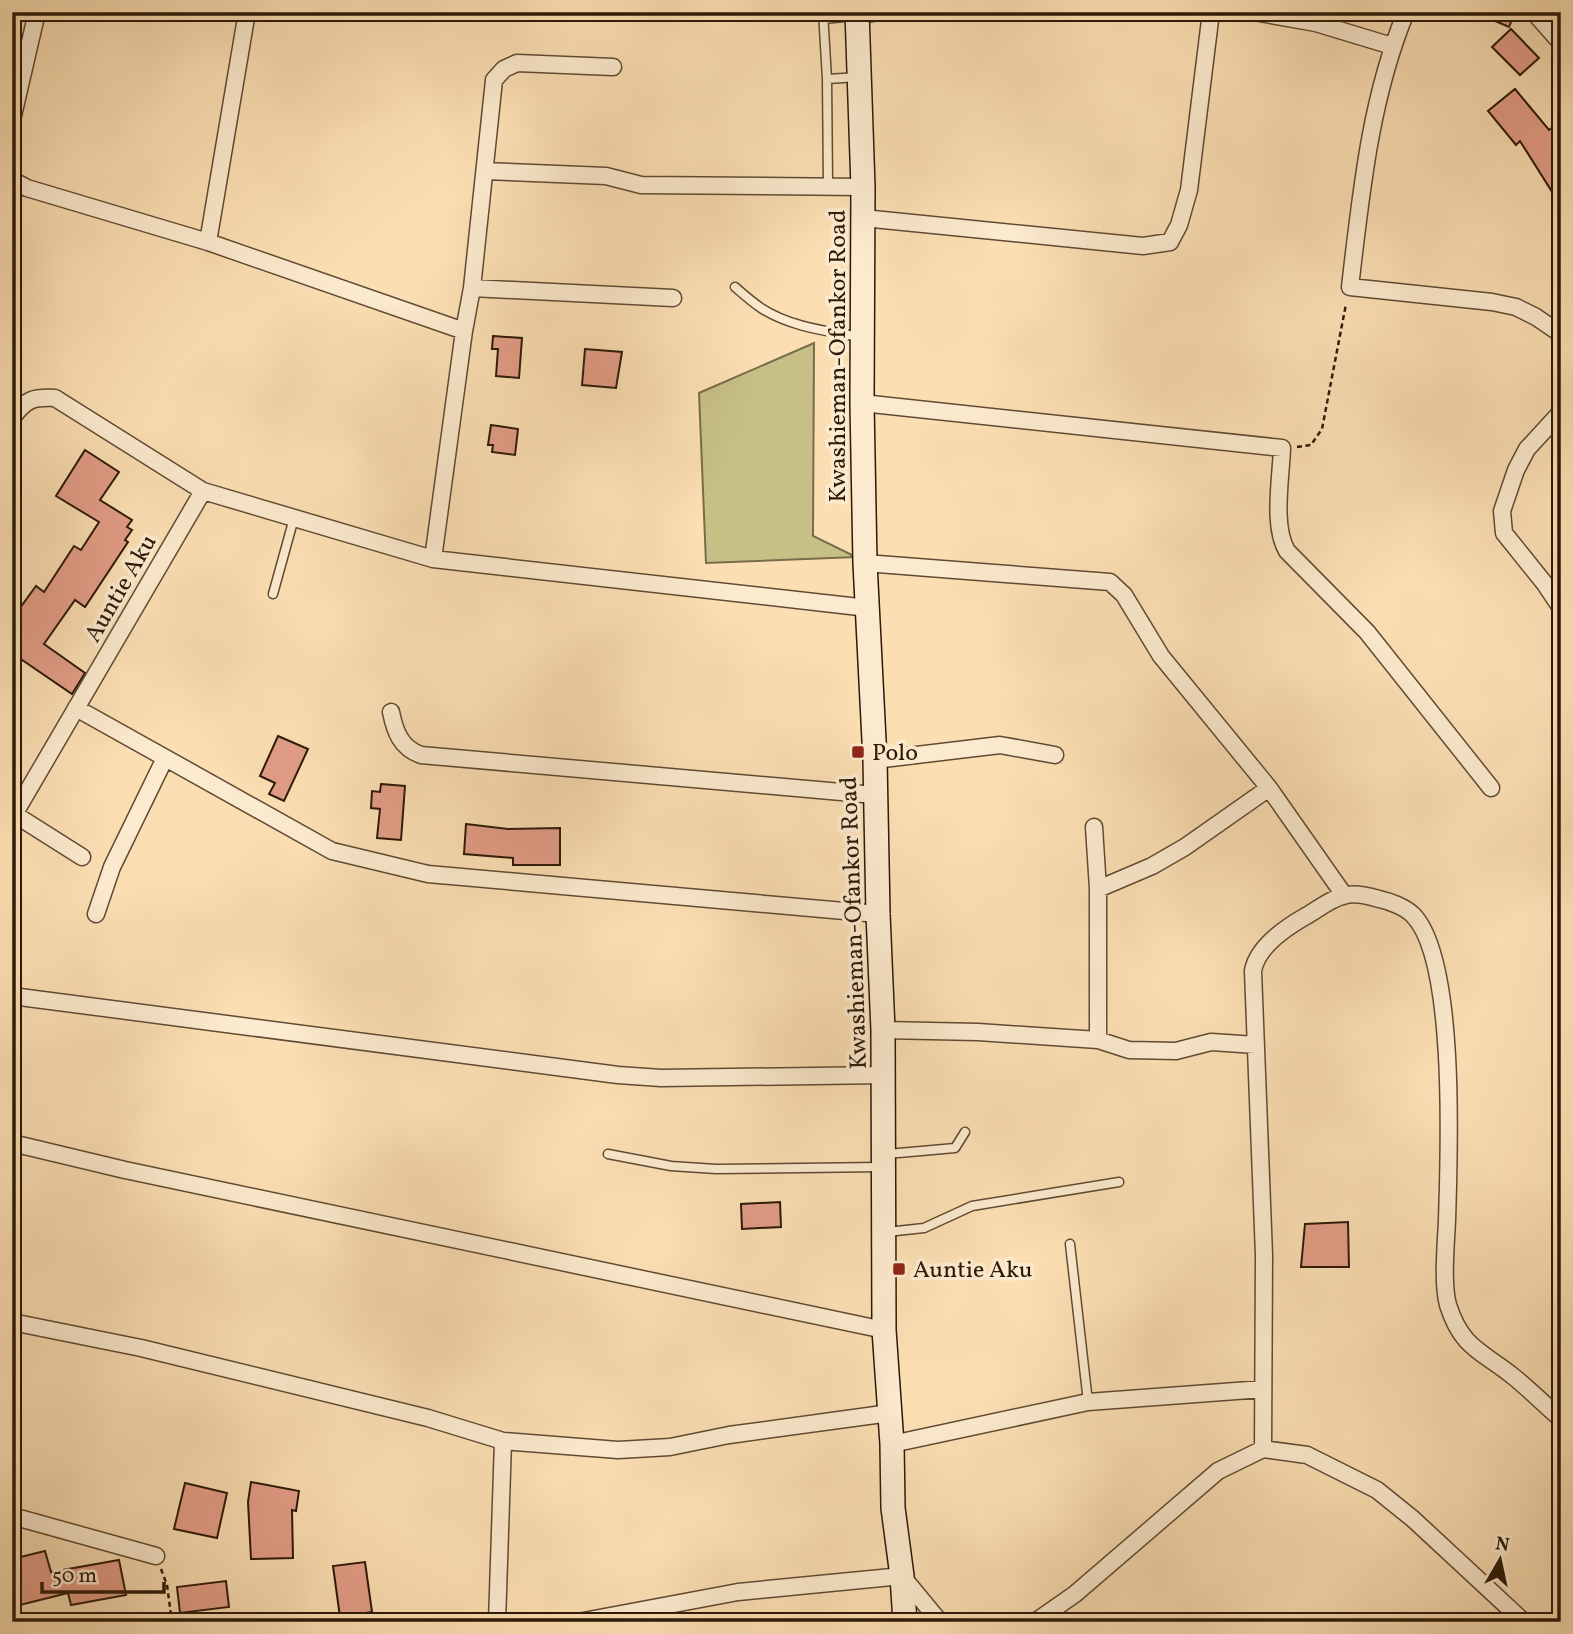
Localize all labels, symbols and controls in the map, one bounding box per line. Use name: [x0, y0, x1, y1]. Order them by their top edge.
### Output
street label: Kwashieman-Ofankor Road: [822, 210, 856, 502]
street label: Auntie Aku: [77, 529, 166, 649]
place label: Polo: [872, 737, 918, 771]
marker: Polo: [850, 744, 866, 760]
street label: Kwashieman-Ofankor Road: [833, 776, 877, 1070]
place label: Auntie Aku: [913, 1254, 1033, 1288]
marker: Auntie Aku: [891, 1261, 907, 1277]
north arrow: [1464, 1526, 1534, 1596]
text: N: [1493, 1531, 1511, 1559]
scale bar: [42, 1550, 164, 1594]
text: 50 m: [52, 1562, 97, 1591]

